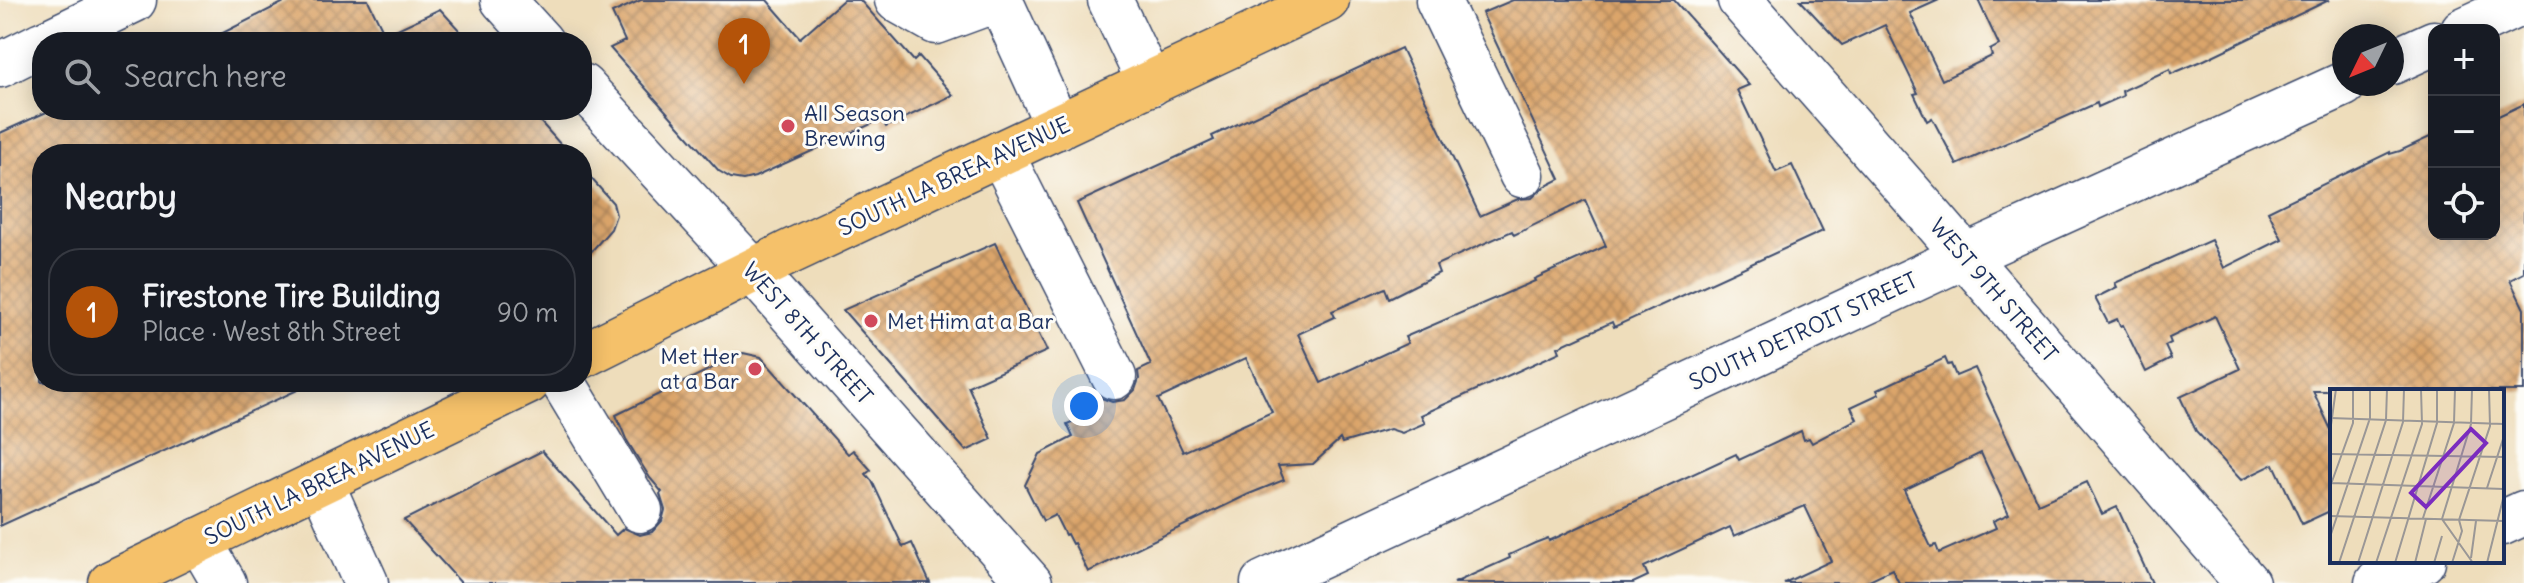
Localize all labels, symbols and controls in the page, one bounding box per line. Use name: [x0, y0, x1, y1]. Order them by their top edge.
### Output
pin: 1: [718, 18, 770, 84]
north arrow: [2332, 24, 2404, 96]
map controls: [2428, 24, 2500, 240]
button: +: [2428, 24, 2500, 96]
search box: [32, 32, 592, 120]
icon: search: [60, 54, 104, 98]
text: Search here: [124, 57, 287, 95]
button: −: [2428, 96, 2500, 168]
place label: All Season Brewing: [804, 99, 905, 152]
street label: SOUTH LA BREA AVENUE: [834, 110, 1074, 242]
marker: All Season Brewing: [779, 117, 797, 135]
button: locate: [2428, 168, 2500, 240]
text: Nearby: [64, 175, 177, 218]
street label: WEST 9TH STREET: [1924, 212, 2064, 368]
street label: WEST 8TH STREET: [737, 256, 879, 410]
street label: SOUTH DETROIT STREET: [1684, 266, 1922, 396]
text: Firestone Tire Building: [142, 277, 441, 315]
text: 1: [87, 296, 97, 329]
text: 90 m: [497, 296, 558, 329]
place label: Met Him at a Bar: [887, 307, 1053, 335]
marker: Met Him at a Bar: [862, 312, 880, 330]
text: Place · West 8th Street: [142, 315, 401, 348]
place label: Met Her at a Bar: [660, 342, 739, 395]
marker: Met Her at a Bar: [746, 360, 764, 378]
your location: [1064, 386, 1104, 426]
inset map: [2330, 389, 2504, 563]
street label: SOUTH LA BREA AVENUE: [200, 415, 438, 551]

